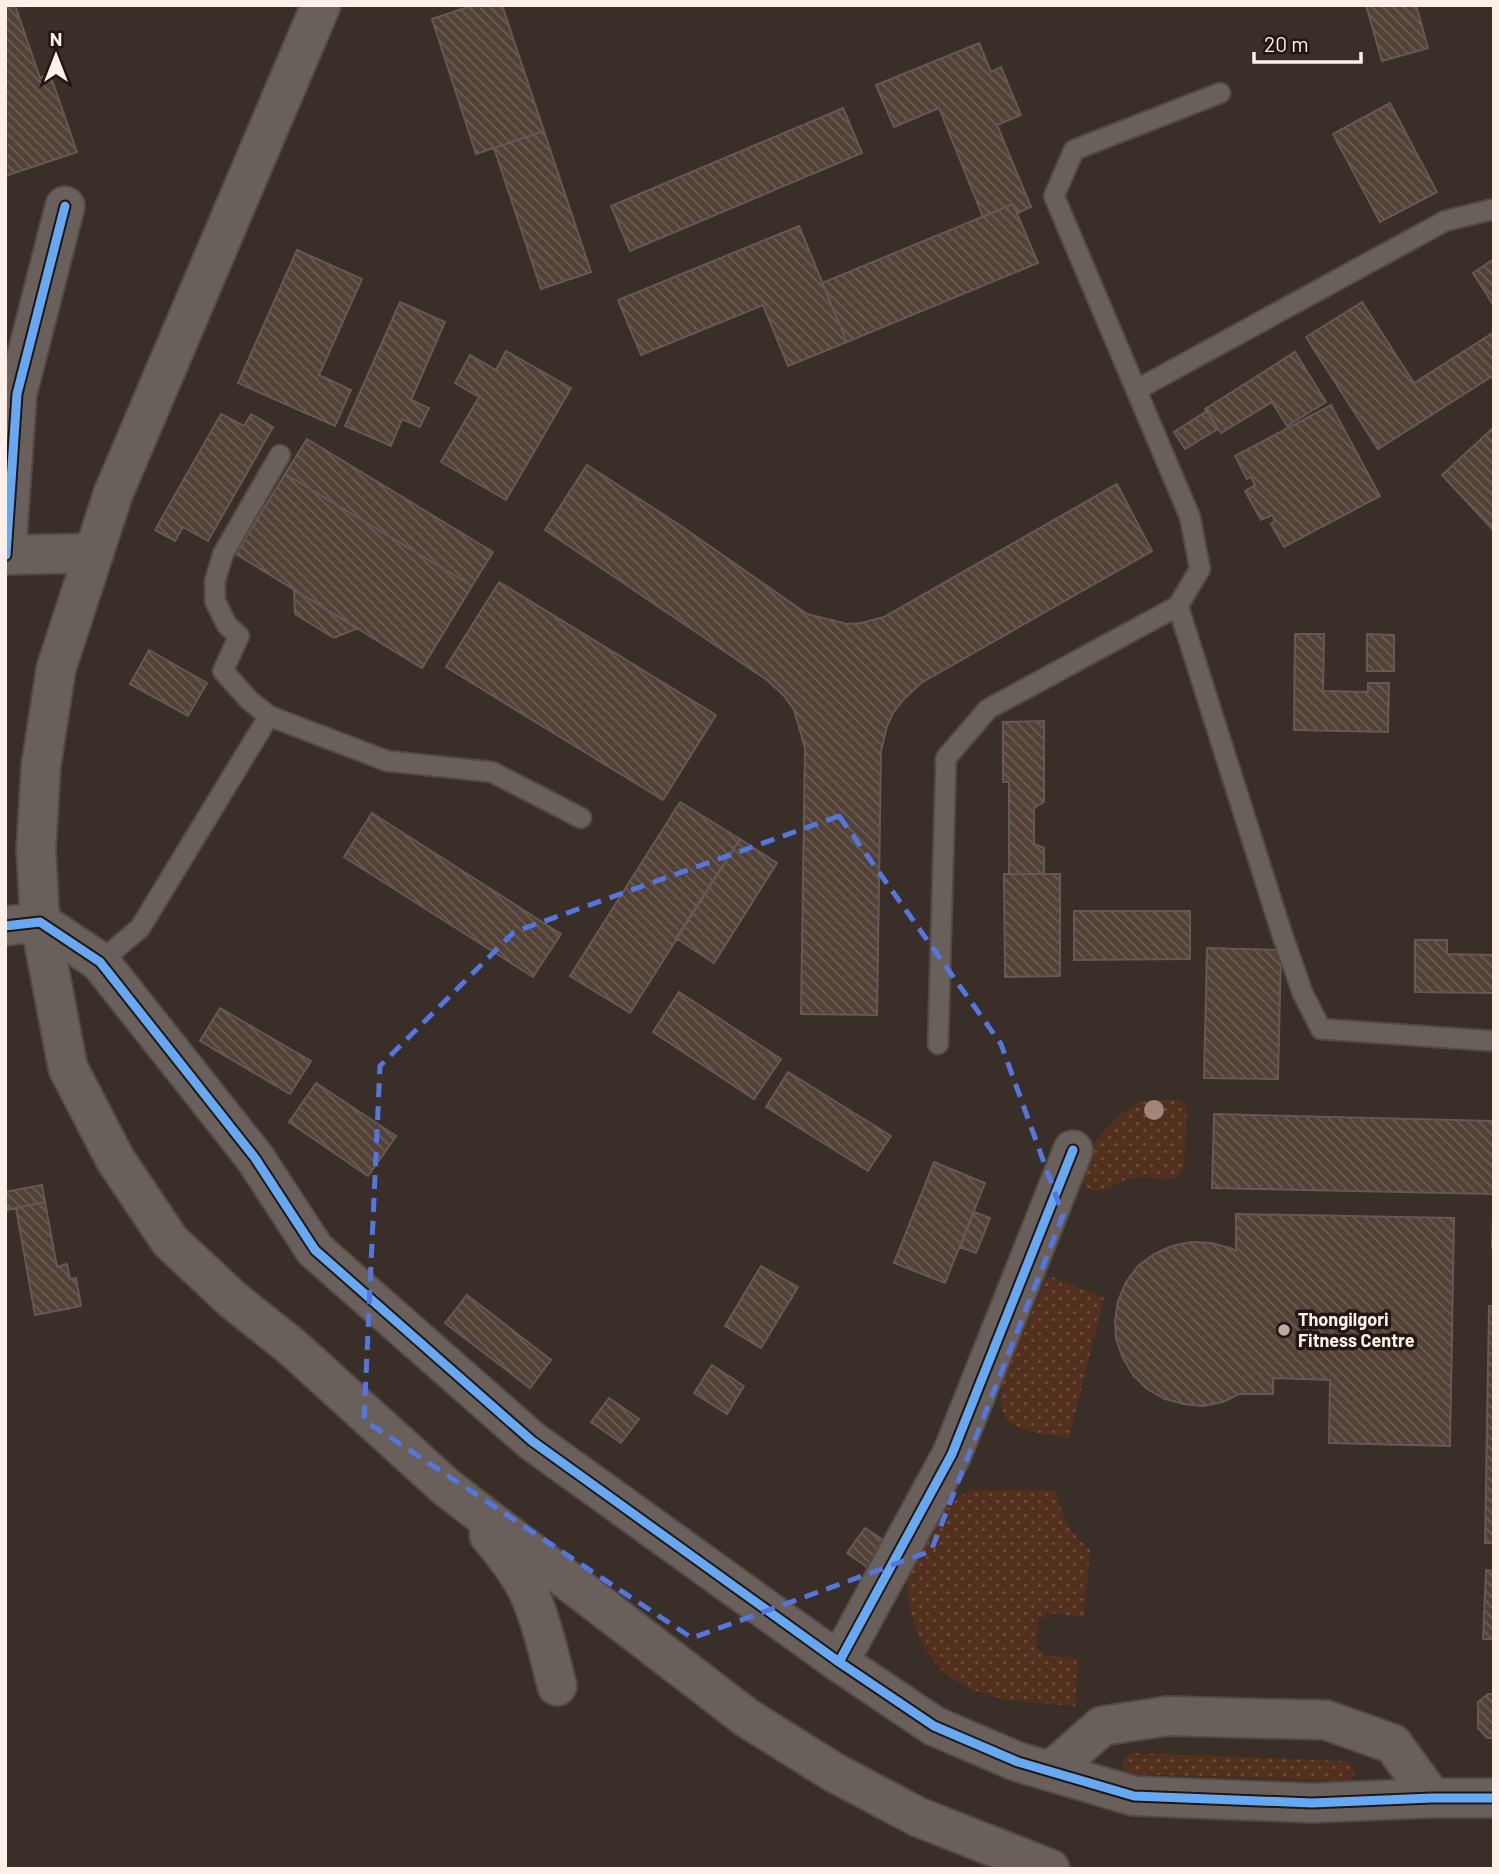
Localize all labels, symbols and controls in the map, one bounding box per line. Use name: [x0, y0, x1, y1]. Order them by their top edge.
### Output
north arrow: [21, 21, 91, 91]
scale bar: [1254, 21, 1361, 65]
text: N: [50, 27, 62, 50]
text: 20 m: [1264, 31, 1309, 56]
place label: Thongilgori Fitness Centre: [1298, 1308, 1415, 1351]
marker: Thongilgori Fitness Centre: [1276, 1322, 1292, 1338]

